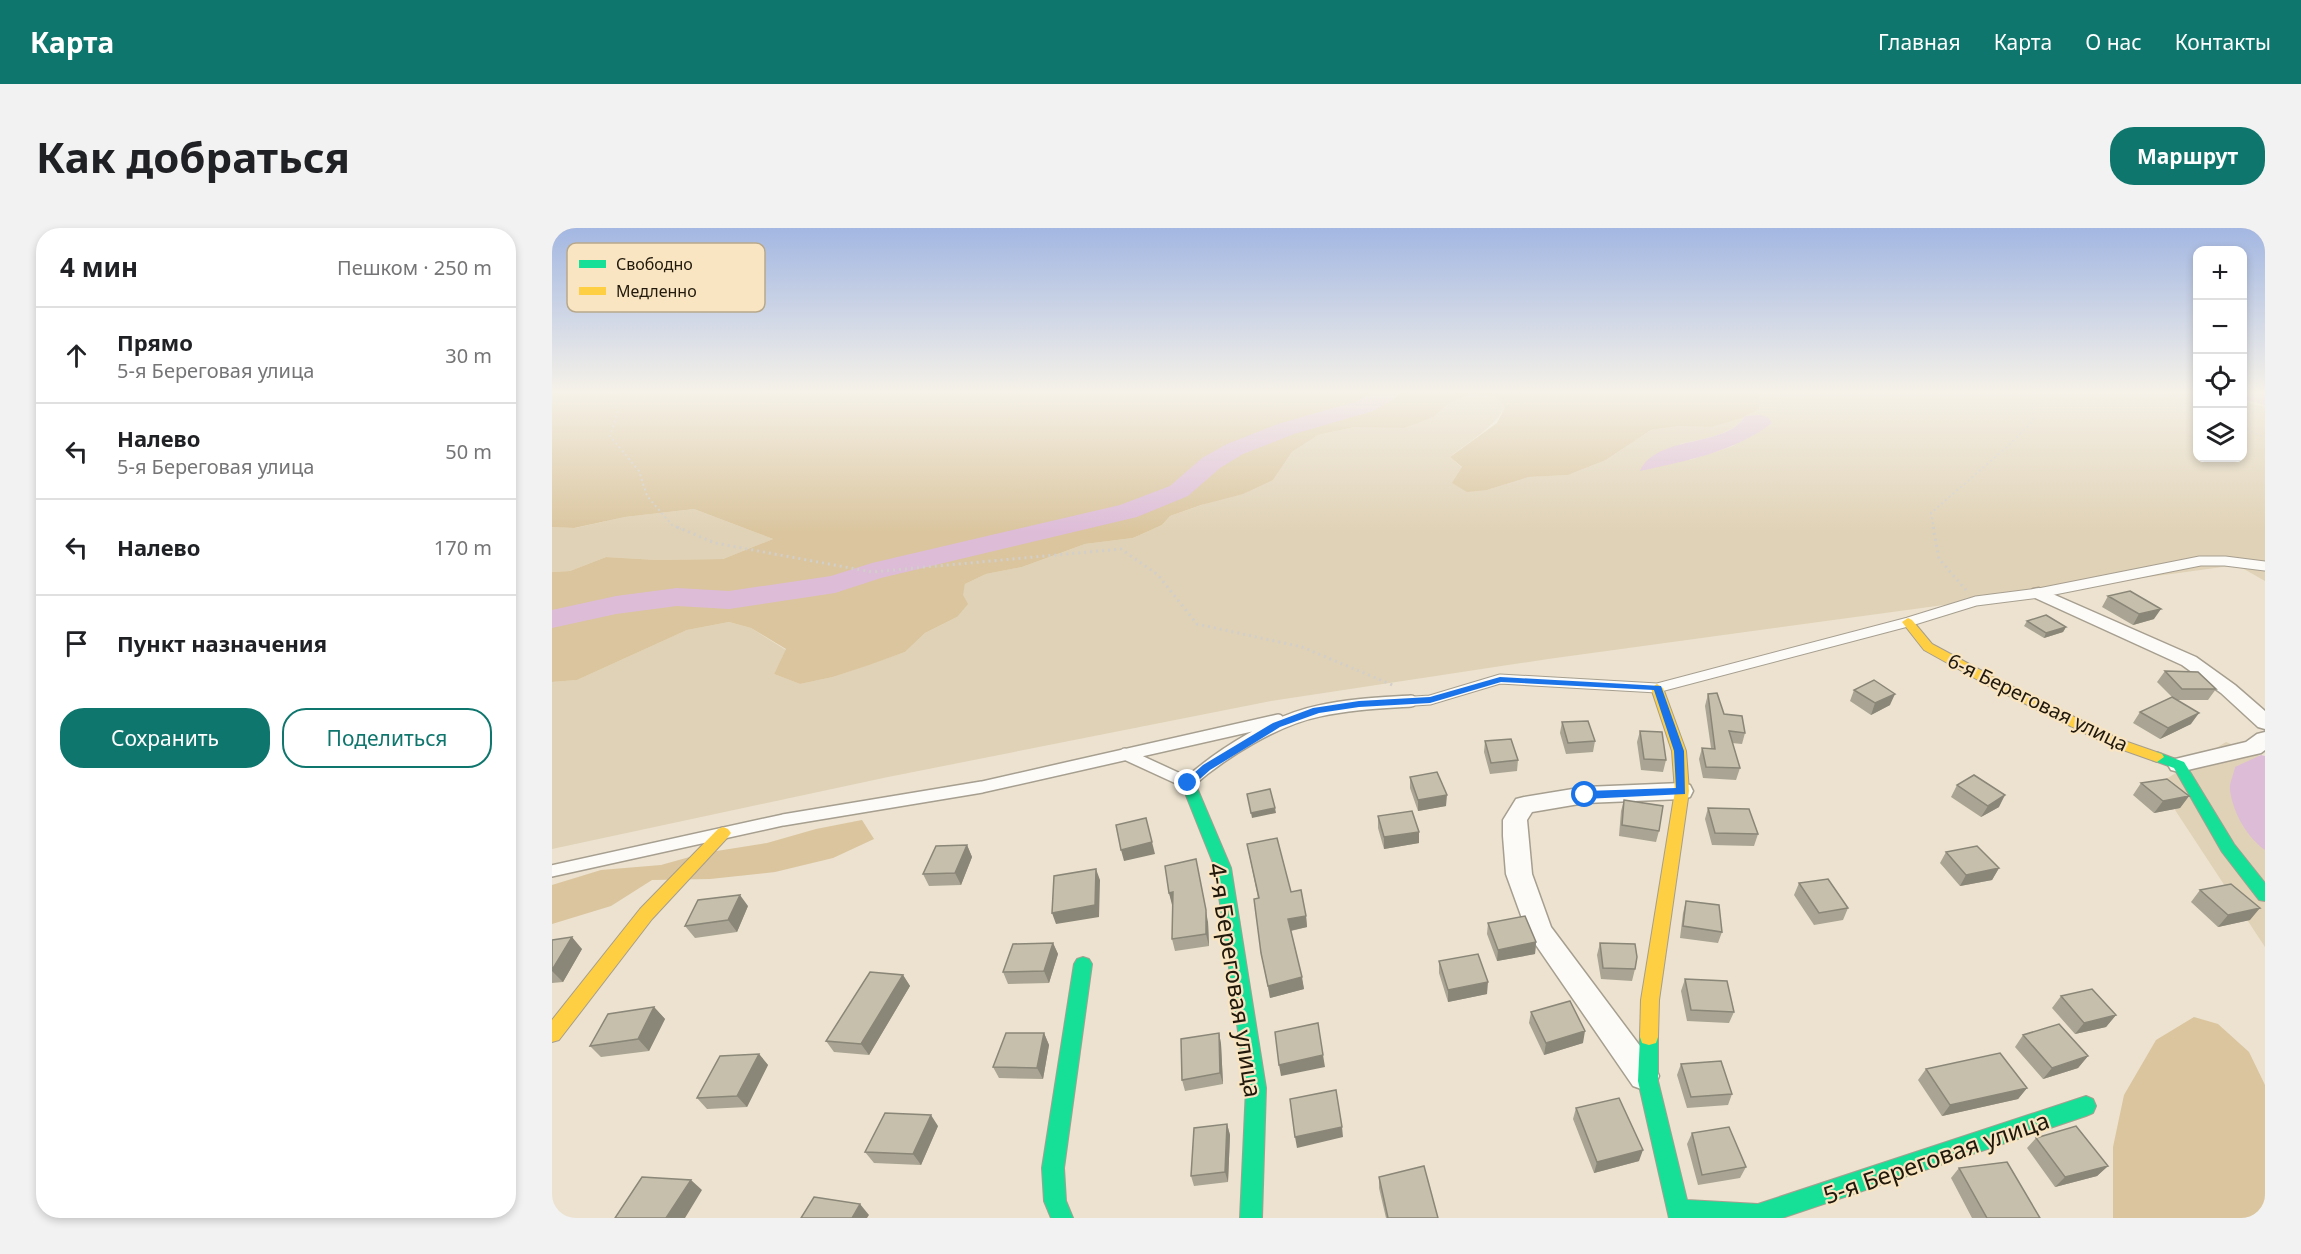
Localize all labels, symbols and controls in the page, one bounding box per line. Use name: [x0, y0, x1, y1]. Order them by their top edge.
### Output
text: Карта: [30, 23, 114, 61]
text: Главная: [1878, 28, 1961, 56]
text: Карта: [1994, 28, 2052, 56]
text: О нас: [2085, 28, 2142, 56]
text: Контакты: [2175, 28, 2271, 56]
button: Маршрут: [2110, 127, 2265, 185]
text: Как добраться: [36, 128, 350, 185]
legend: [567, 243, 765, 312]
map controls: [2193, 246, 2247, 462]
button: +: [2193, 246, 2247, 300]
text: 4 мин: [60, 249, 138, 285]
text: Свободно: [616, 253, 693, 275]
text: Пешком · 250 m: [337, 254, 492, 281]
text: Медленно: [616, 280, 697, 302]
button: −: [2193, 300, 2247, 354]
text: Прямо: [117, 327, 193, 357]
icon: ahead: [60, 339, 93, 372]
text: 30 m: [445, 342, 492, 369]
button: locate: [2193, 354, 2247, 408]
text: 5-я Береговая улица: [117, 357, 314, 384]
button: layers: [2193, 408, 2247, 462]
text: Налево: [117, 423, 200, 453]
icon: left: [60, 435, 93, 468]
text: 50 m: [445, 438, 492, 465]
text: 5-я Береговая улица: [117, 453, 314, 480]
icon: left: [60, 531, 93, 564]
text: Налево: [117, 532, 200, 562]
text: 170 m: [434, 534, 492, 561]
icon: arrive: [60, 627, 93, 660]
text: Пункт назначения: [117, 628, 327, 658]
street label: 6-я Береговая улица: [1943, 647, 2133, 757]
button: Сохранить: [60, 708, 270, 768]
button: Поделиться: [282, 708, 492, 768]
route end: [1174, 769, 1200, 795]
route start: [1571, 781, 1597, 807]
street label: 4-я Береговая улица: [1201, 860, 1271, 1100]
street label: 5-я Береговая улица: [1819, 1103, 2053, 1211]

